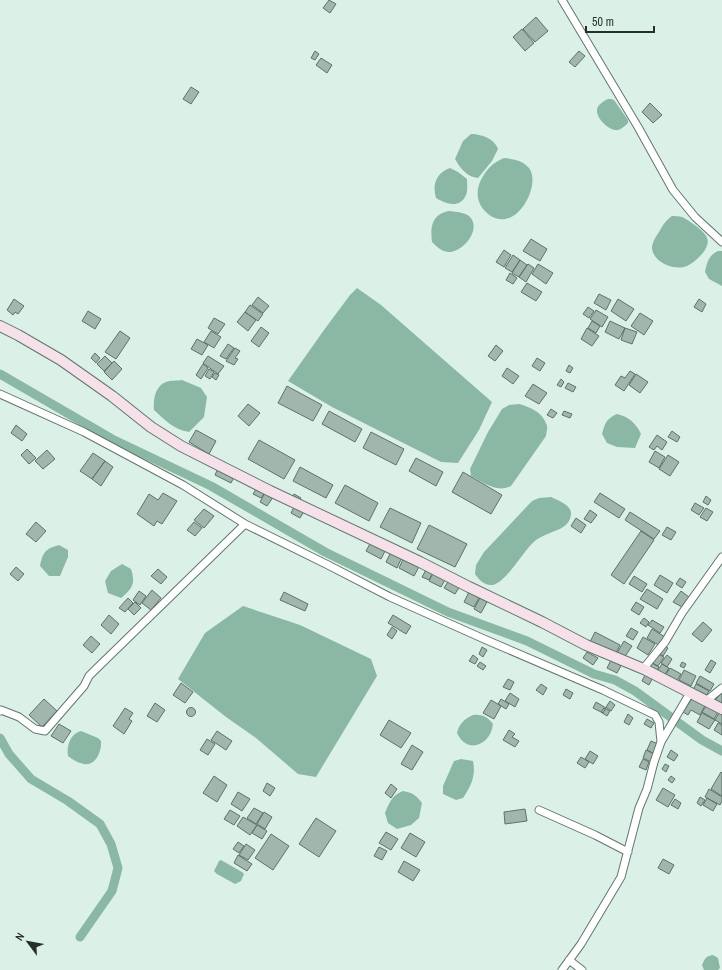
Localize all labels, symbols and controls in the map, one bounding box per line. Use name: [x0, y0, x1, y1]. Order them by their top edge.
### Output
scale bar: [586, 8, 654, 34]
text: 50 m: [592, 14, 614, 30]
north arrow: [8, 922, 48, 962]
text: N: [12, 930, 27, 943]

